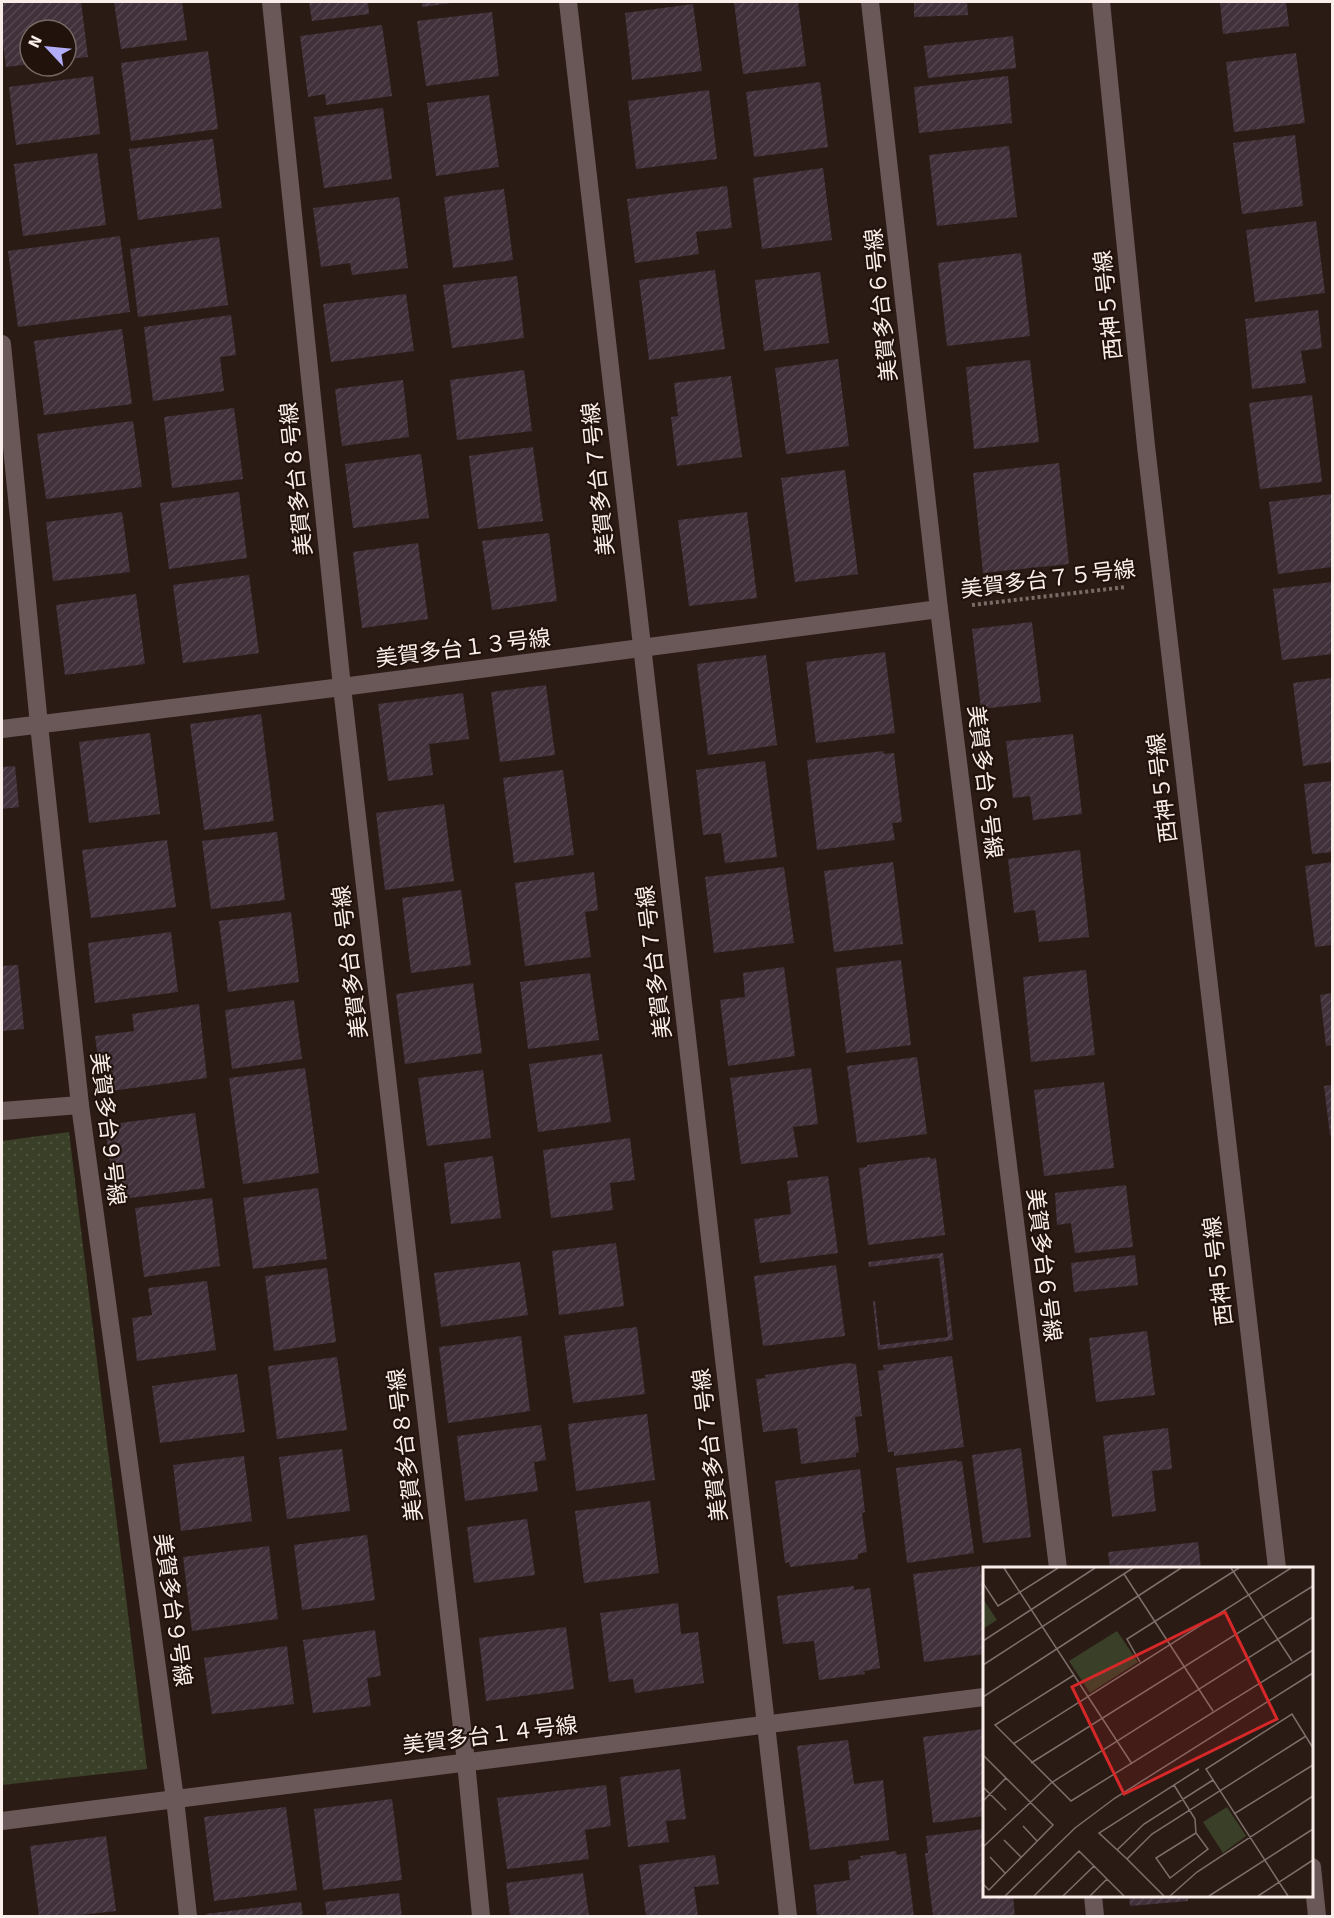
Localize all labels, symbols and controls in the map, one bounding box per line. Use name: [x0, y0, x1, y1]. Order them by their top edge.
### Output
north arrow: [18, 18, 78, 78]
text: N: [24, 32, 47, 51]
street label: 美賀多台６号線: [860, 227, 902, 383]
street label: 西神５号線: [1089, 249, 1127, 361]
street label: 美賀多台８号線: [275, 401, 317, 557]
street label: 美賀多台７号線: [577, 401, 619, 557]
street label: 美賀多台７５号線: [959, 555, 1137, 603]
street label: 美賀多台１３号線: [374, 624, 552, 672]
street label: 美賀多台６号線: [962, 704, 1008, 860]
street label: 西神５号線: [1142, 732, 1182, 844]
street label: 美賀多台８号線: [327, 884, 373, 1040]
street label: 美賀多台７号線: [631, 884, 677, 1040]
street label: 美賀多台９号線: [85, 1051, 131, 1207]
street label: 美賀多台６号線: [1021, 1187, 1067, 1343]
street label: 西神５号線: [1198, 1215, 1238, 1327]
street label: 美賀多台８号線: [382, 1367, 428, 1523]
street label: 美賀多台７号線: [687, 1367, 733, 1523]
street label: 美賀多台９号線: [149, 1532, 197, 1688]
inset map: [983, 1567, 1313, 1897]
street label: 美賀多台１４号線: [401, 1711, 579, 1759]

